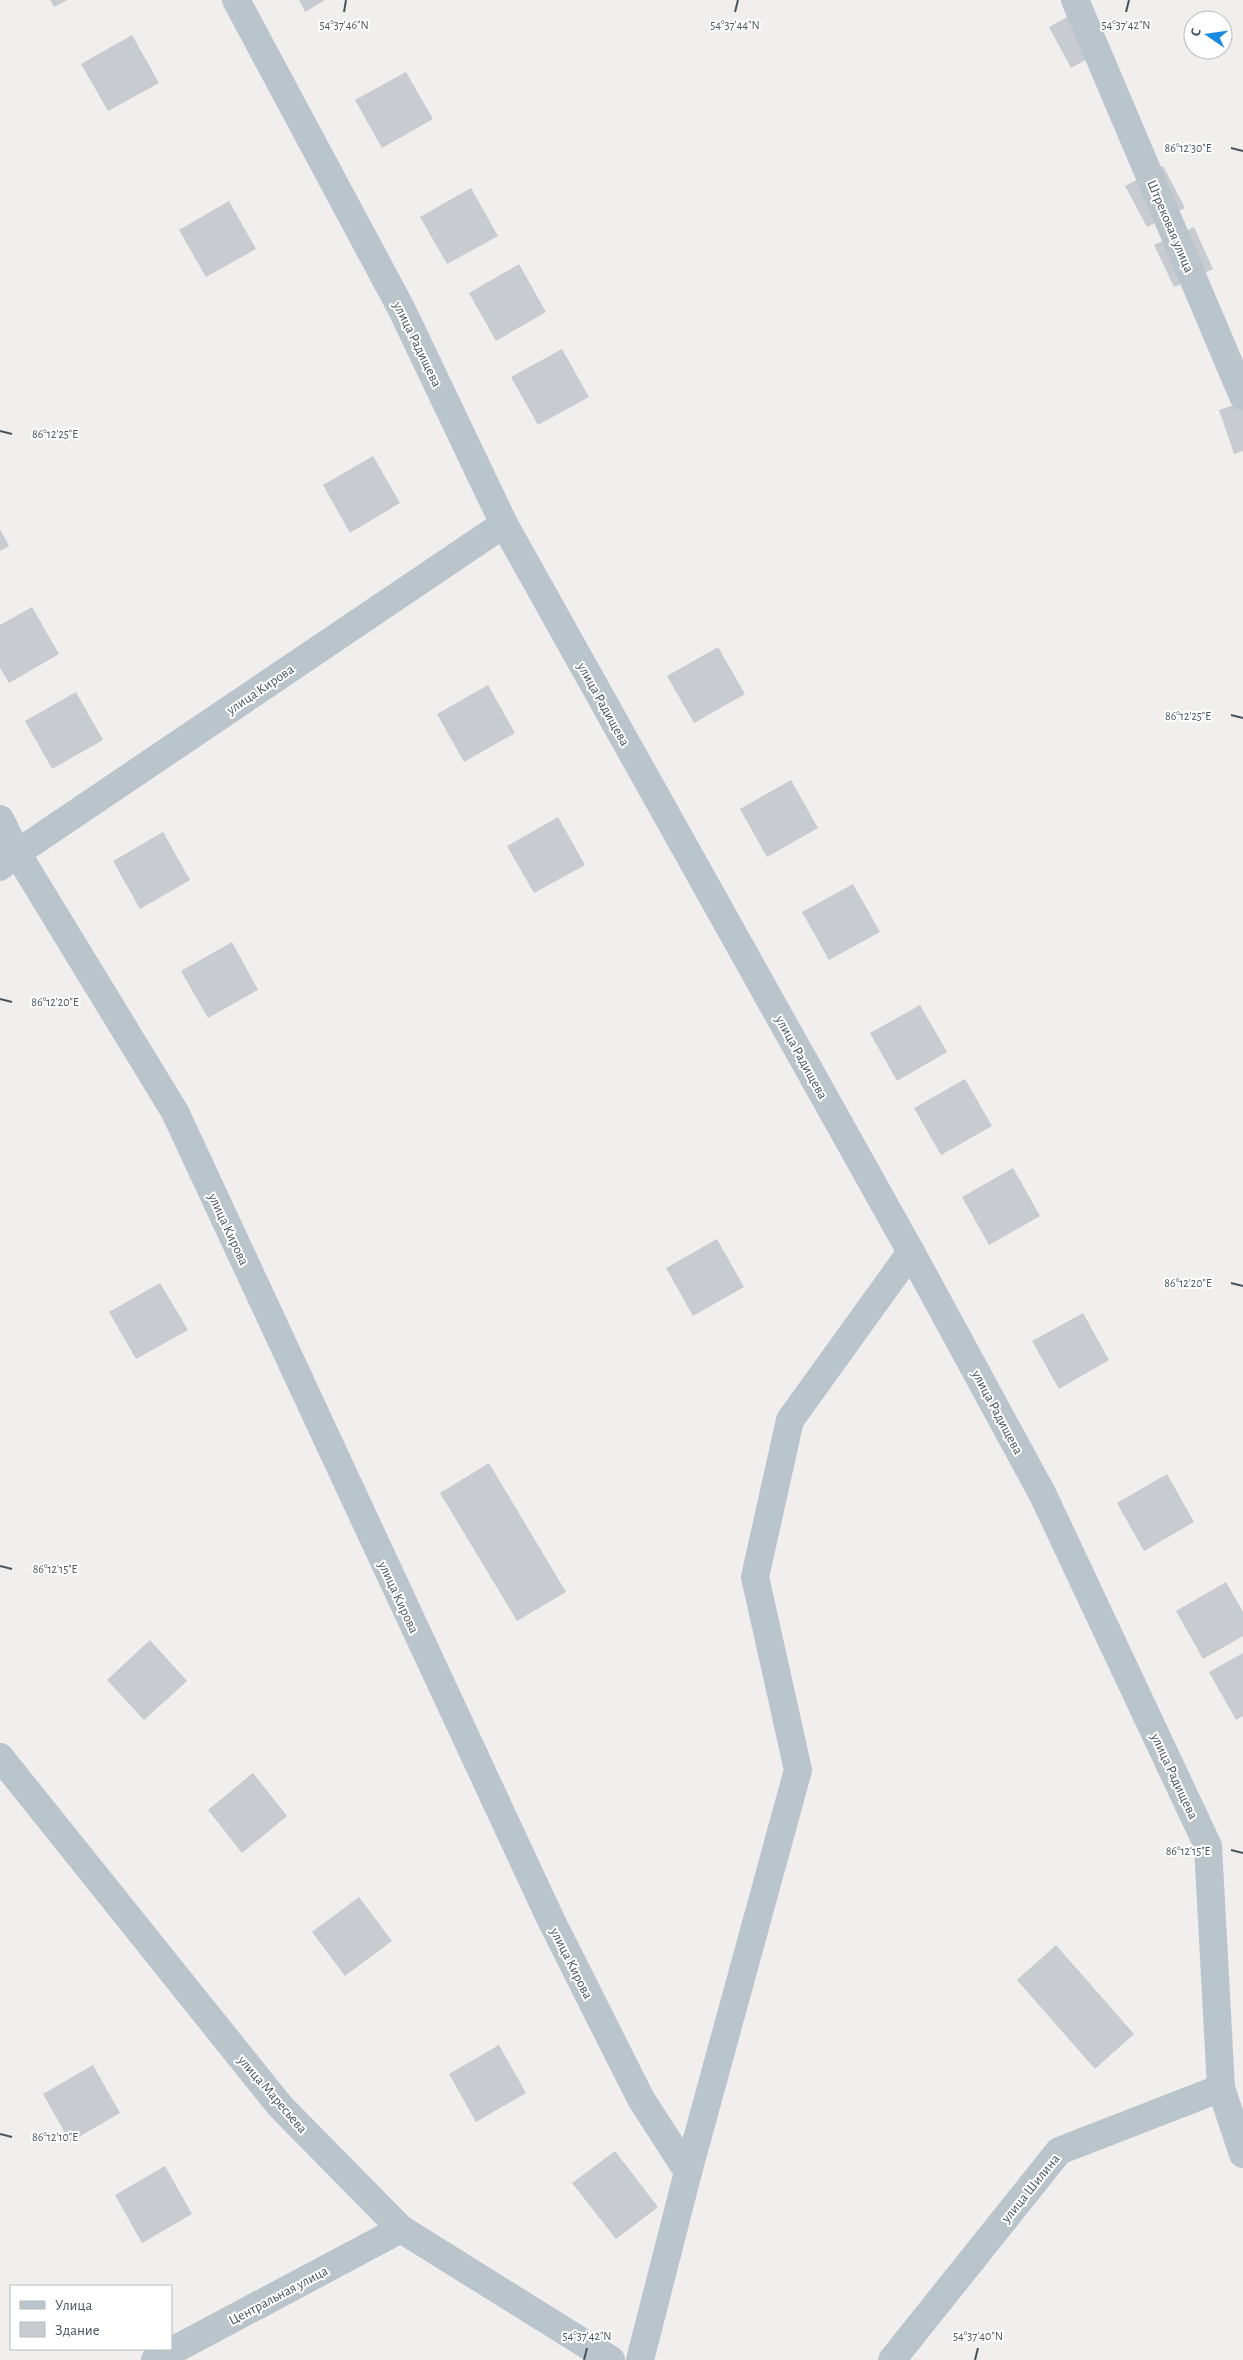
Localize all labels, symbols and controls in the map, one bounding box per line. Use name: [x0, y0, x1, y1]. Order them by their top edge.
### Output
north arrow: [1183, 10, 1233, 60]
text: 54°37'46"N: [319, 19, 369, 31]
text: 54°37'44"N: [710, 19, 760, 31]
text: 54°37'42"N: [1101, 19, 1151, 31]
text: С: [1189, 27, 1204, 38]
text: 86°12'30"E: [1165, 142, 1212, 154]
street label: Штрековая улица: [1144, 178, 1196, 275]
street label: улица Радищева: [390, 299, 444, 390]
text: 86°12'25"E: [32, 428, 78, 440]
street label: улица Радищева: [574, 660, 632, 749]
street label: улица Кирова: [224, 662, 297, 718]
text: 86°12'25"E: [1165, 710, 1211, 722]
text: 86°12'20"E: [31, 996, 79, 1008]
street label: улица Радищева: [772, 1013, 830, 1102]
street label: улица Кирова: [205, 1190, 251, 1268]
text: 86°12'20"E: [1164, 1277, 1212, 1289]
street label: улица Радищева: [969, 1367, 1025, 1457]
street label: улица Кирова: [375, 1558, 421, 1636]
text: 86°12'15"E: [33, 1563, 78, 1575]
street label: улица Радищева: [1148, 1730, 1200, 1822]
text: 86°12'15"E: [1166, 1845, 1211, 1857]
street label: улица Кирова: [547, 1925, 595, 2002]
street label: улица Маресьева: [234, 2052, 310, 2137]
text: 86°12'10"E: [32, 2131, 78, 2143]
street label: улица Шилина: [998, 2151, 1063, 2226]
street label: Центральная улица: [227, 2264, 331, 2328]
legend: [10, 2285, 172, 2350]
text: Улица: [55, 2298, 92, 2313]
text: Здание: [55, 2323, 100, 2338]
text: 54°37'42"N: [562, 2330, 612, 2342]
text: 54°37'40"N: [953, 2330, 1003, 2342]

